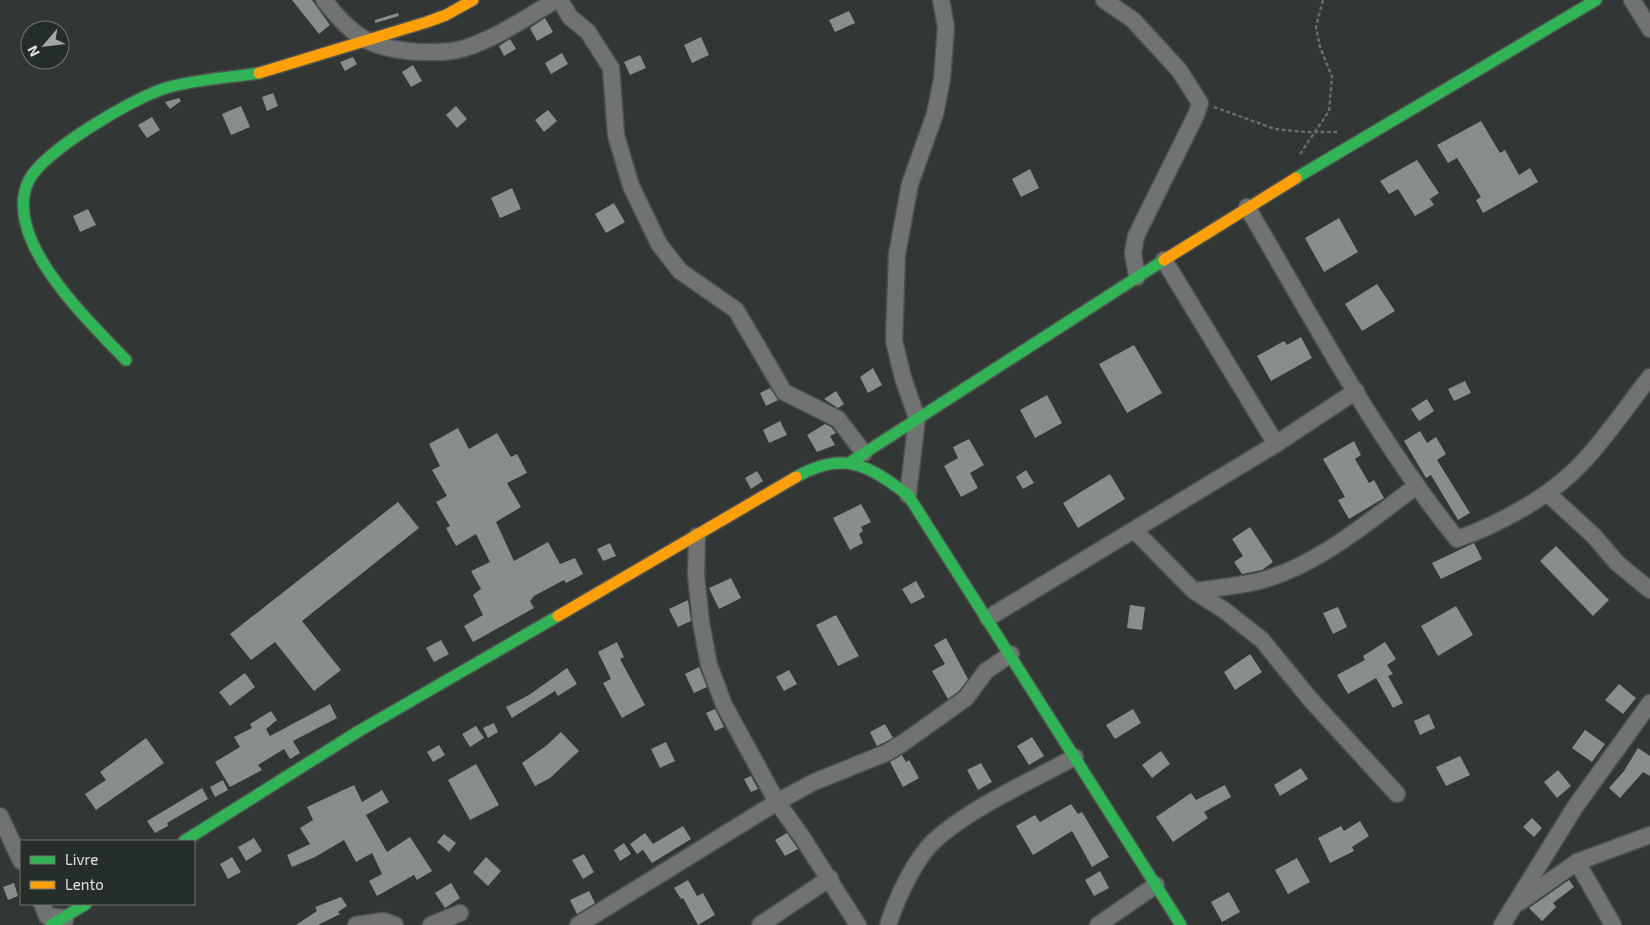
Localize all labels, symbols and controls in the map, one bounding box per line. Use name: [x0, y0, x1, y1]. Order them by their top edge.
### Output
north arrow: [20, 20, 70, 70]
text: N: [23, 43, 43, 60]
legend: [20, 840, 195, 905]
text: Livre: [65, 850, 98, 868]
text: Lento: [65, 875, 104, 893]

